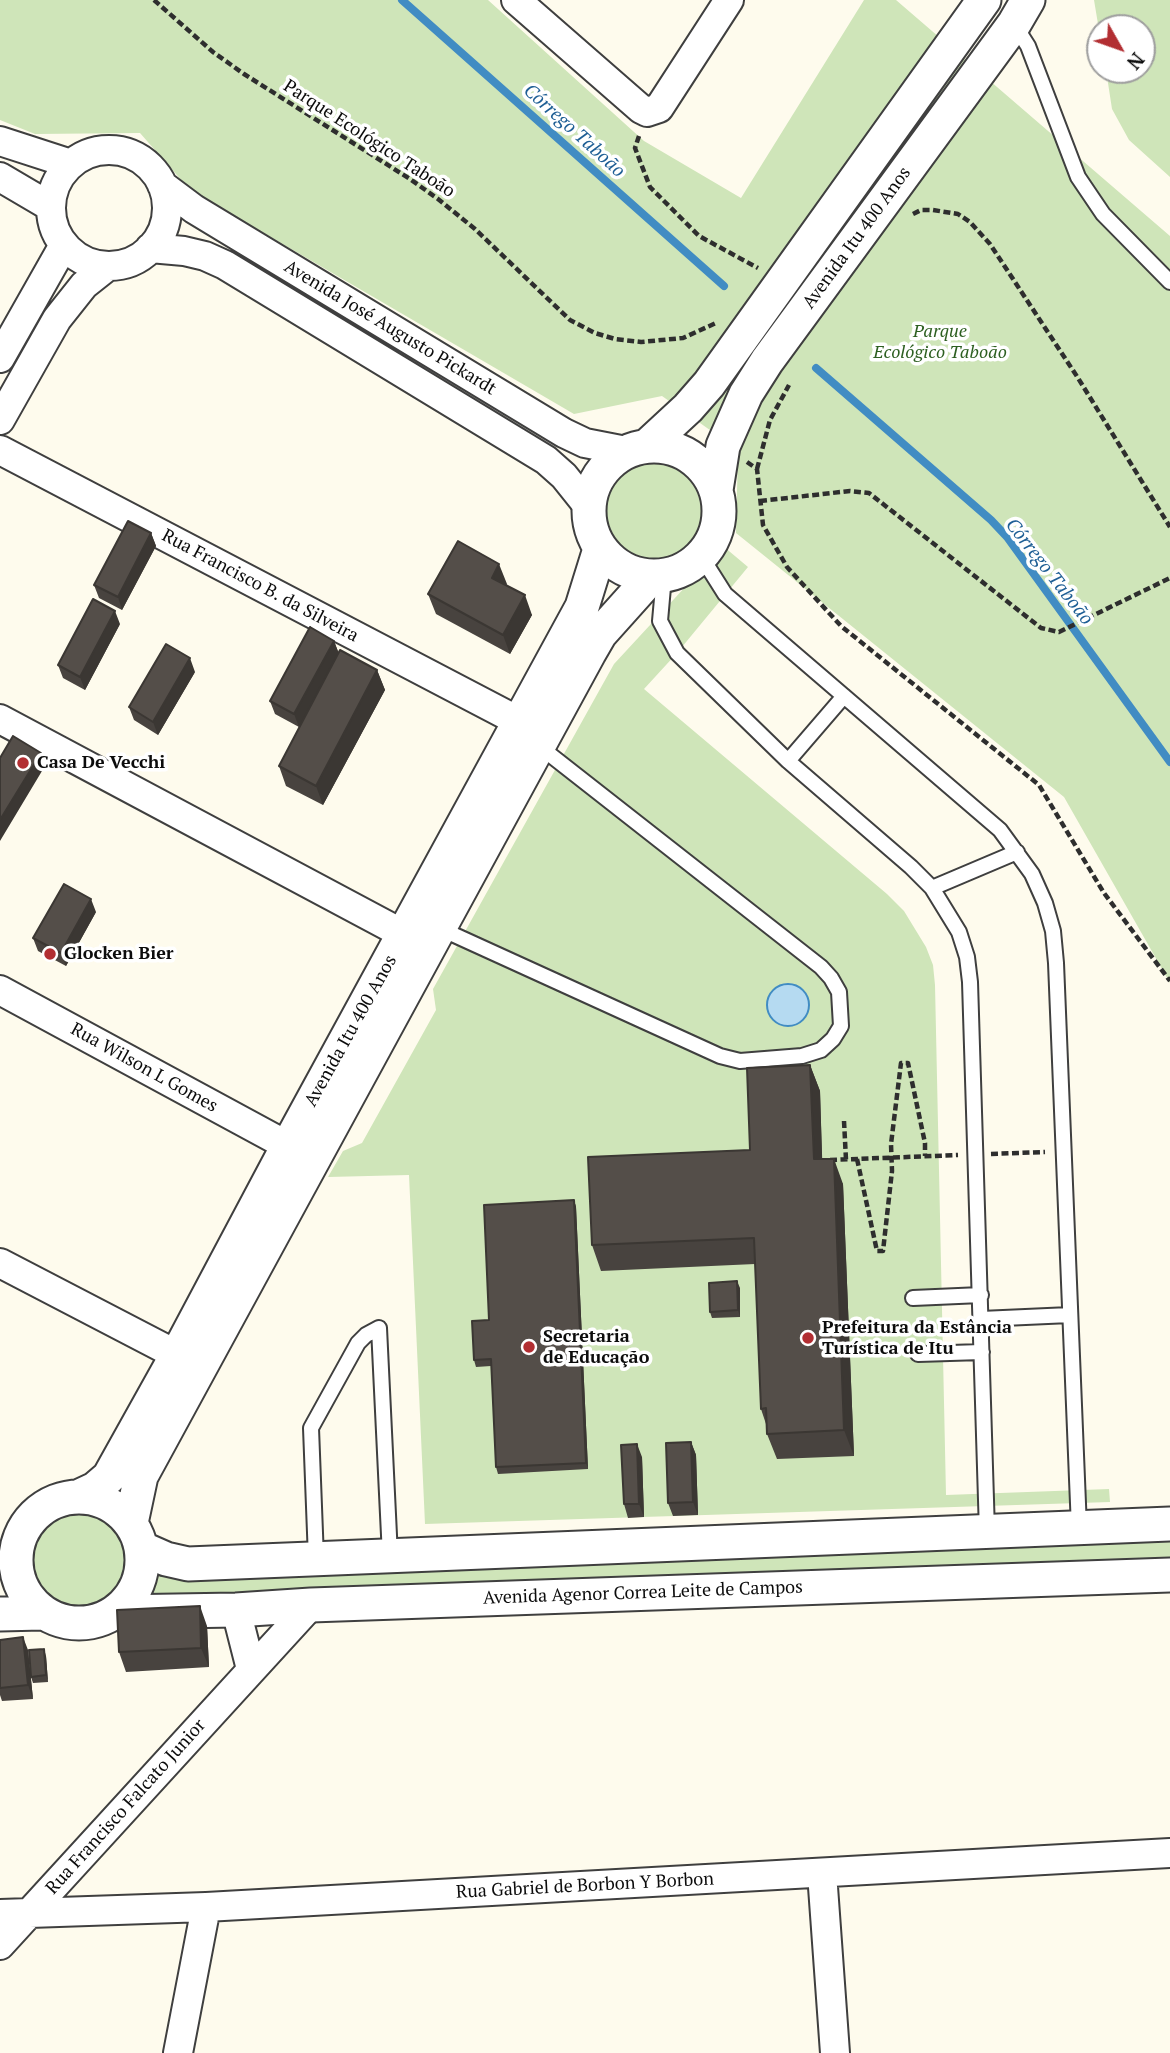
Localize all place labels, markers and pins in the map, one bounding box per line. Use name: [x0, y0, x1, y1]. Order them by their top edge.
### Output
place label: Casa De Vecchi: [37, 752, 165, 774]
marker: Casa De Vecchi: [15, 755, 31, 771]
place label: Glocken Bier: [64, 943, 174, 965]
marker: Glocken Bier: [42, 946, 58, 962]
place label: Prefeitura da Estância Turística de Itu: [822, 1317, 1012, 1360]
place label: Secretaria de Educação: [543, 1326, 649, 1368]
marker: Prefeitura da Estância Turística de Itu: [800, 1330, 816, 1346]
marker: Secretaria de Educação: [521, 1339, 537, 1355]

